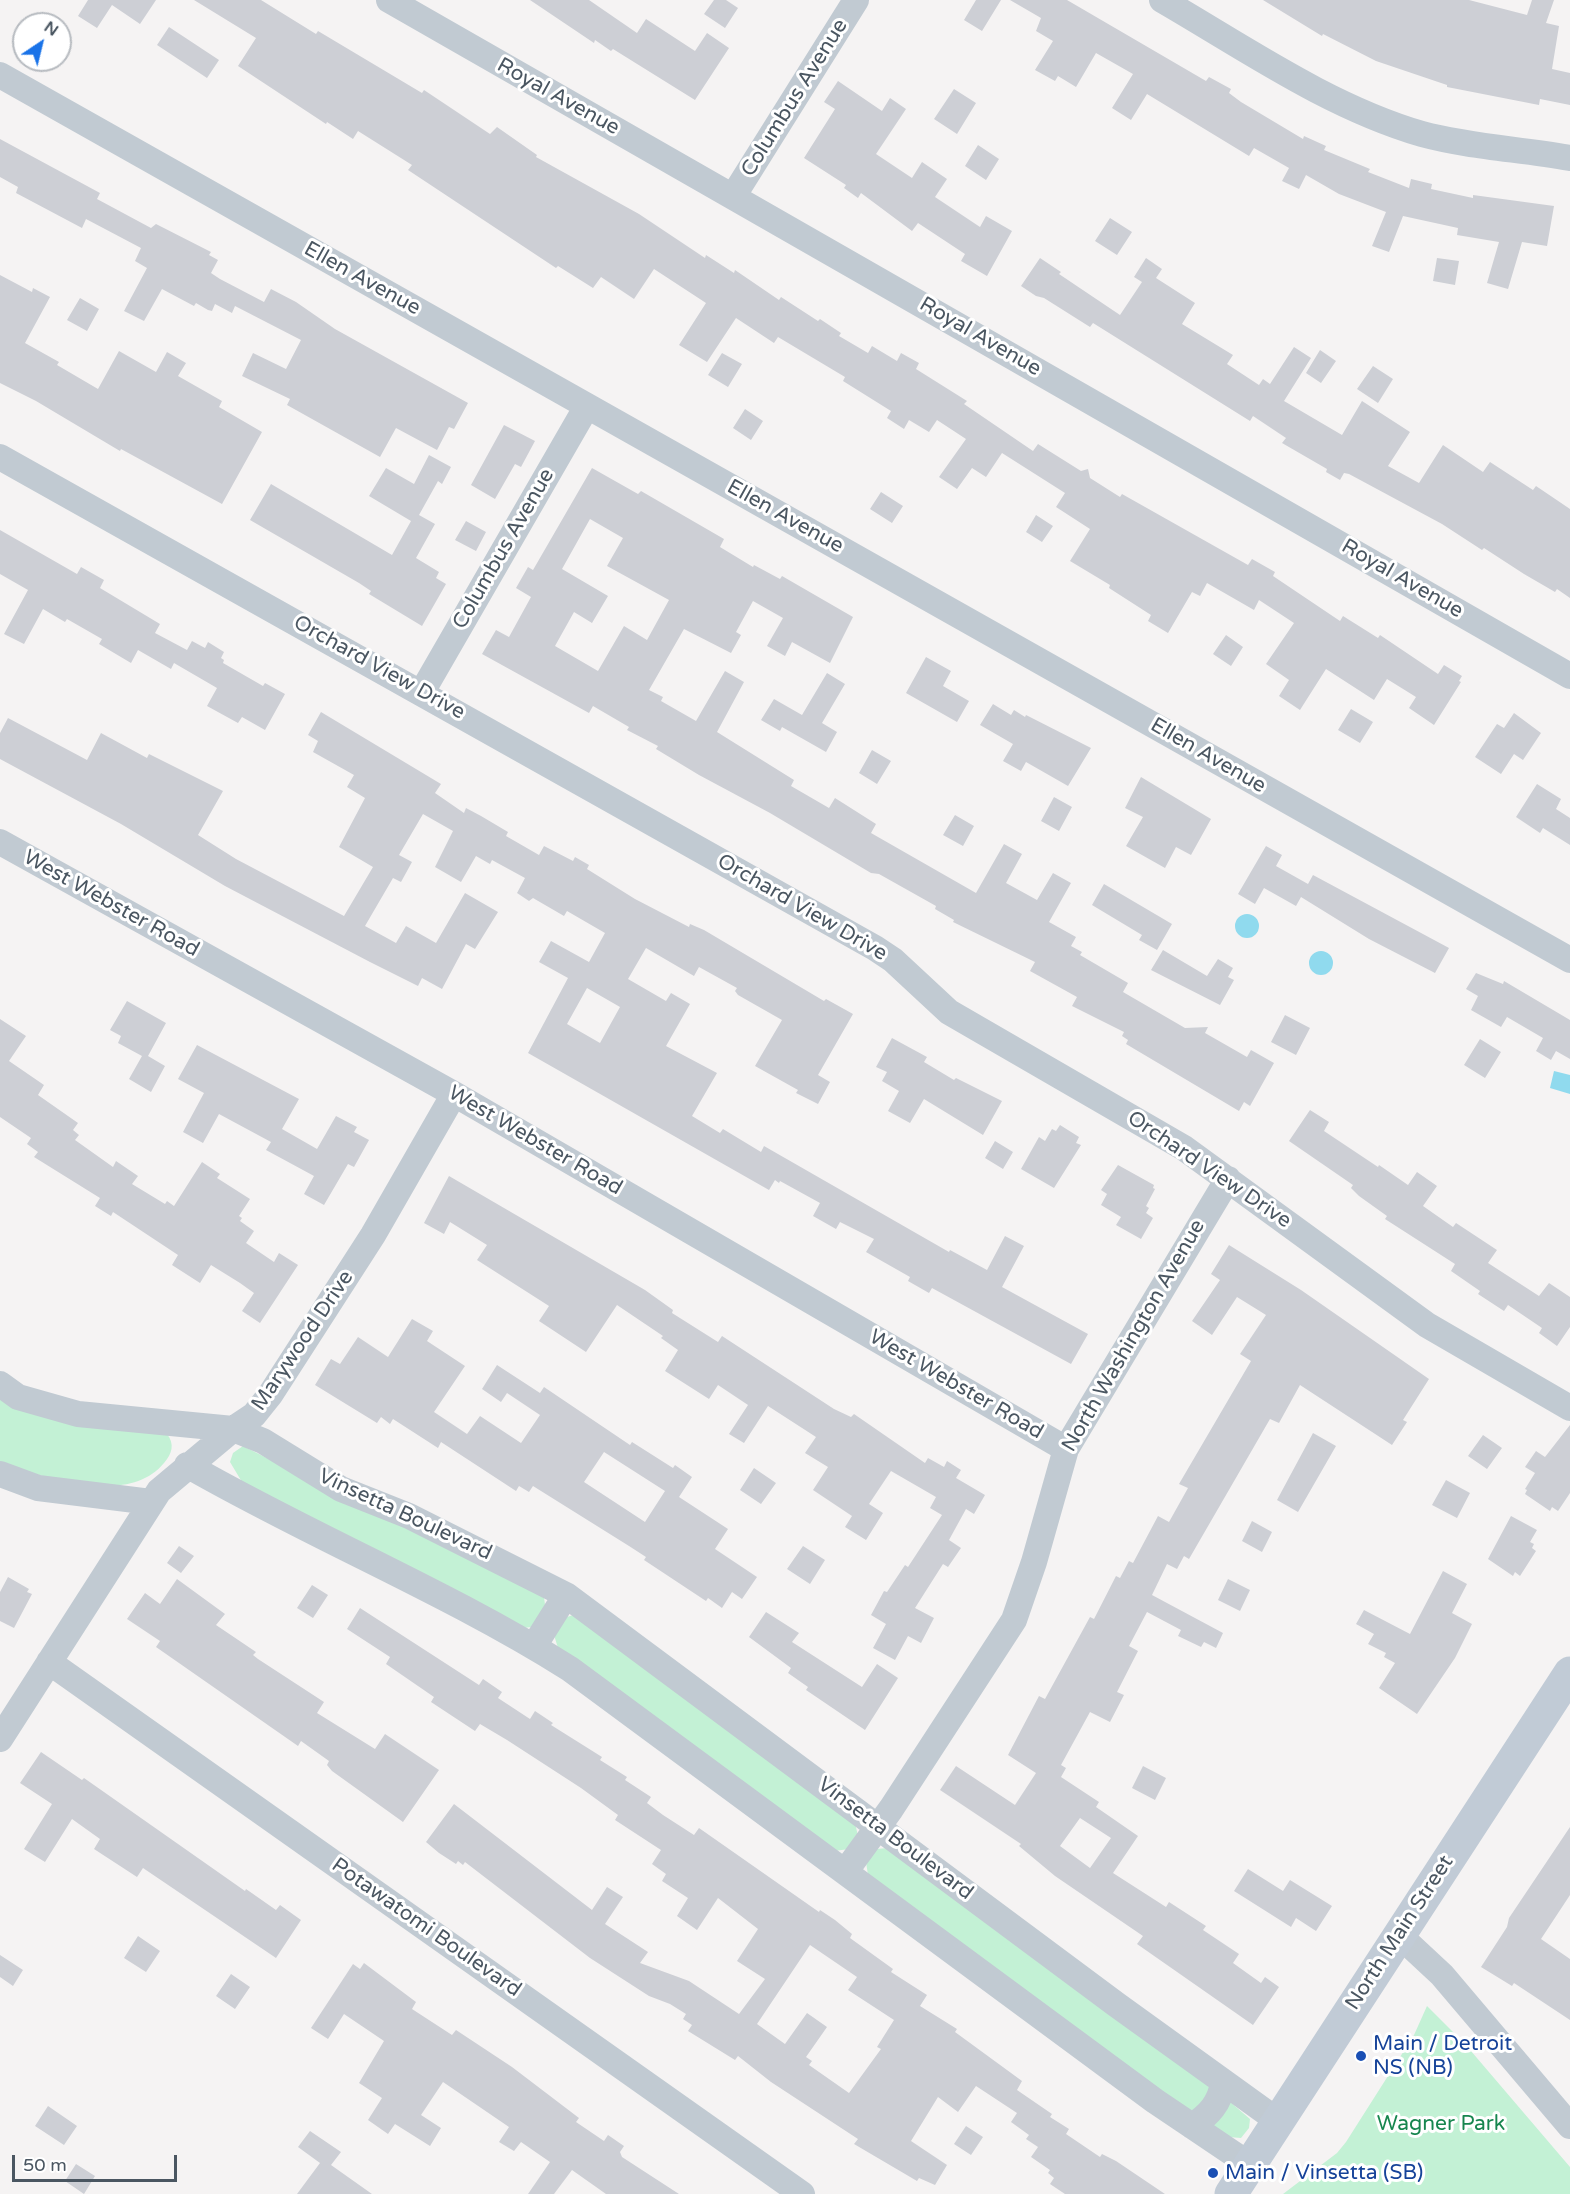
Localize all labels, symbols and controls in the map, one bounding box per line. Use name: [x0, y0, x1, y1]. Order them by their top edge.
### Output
north arrow: [12, 12, 72, 72]
street label: Columbus Avenue: [736, 15, 854, 181]
text: N: [40, 17, 62, 41]
street label: Royal Avenue: [492, 53, 624, 141]
street label: Ellen Avenue: [299, 237, 425, 321]
street label: Royal Avenue: [915, 292, 1045, 382]
street label: Columbus Avenue: [448, 464, 560, 634]
street label: Ellen Avenue: [722, 475, 848, 559]
street label: Royal Avenue: [1337, 534, 1467, 624]
street label: Orchard View Drive: [289, 610, 469, 726]
street label: Ellen Avenue: [1146, 713, 1270, 799]
street label: West Webster Road: [19, 845, 203, 963]
street label: Orchard View Drive: [713, 849, 891, 967]
street label: West Webster Road: [443, 1081, 627, 1201]
street label: Orchard View Drive: [1122, 1106, 1296, 1234]
street label: North Washington Avenue: [1057, 1215, 1211, 1457]
street label: Marywood Drive: [247, 1266, 359, 1416]
street label: West Webster Road: [864, 1325, 1048, 1445]
street label: Vinsetta Boulevard: [314, 1464, 496, 1566]
street label: Vinsetta Boulevard: [812, 1772, 978, 1906]
street label: North Main Street: [1341, 1851, 1459, 2015]
street label: Potawatomi Boulevard: [326, 1853, 526, 2003]
place label: Main / Detroit NS (NB): [1373, 2031, 1512, 2081]
marker: Main / Detroit NS (NB): [1354, 2049, 1368, 2063]
park label: Wagner Park: [1377, 2111, 1505, 2137]
scale bar: [15, 2143, 180, 2181]
text: 50 m: [23, 2154, 67, 2176]
place label: Main / Vinsetta (SB): [1225, 2160, 1423, 2186]
marker: Main / Vinsetta (SB): [1206, 2166, 1220, 2180]

